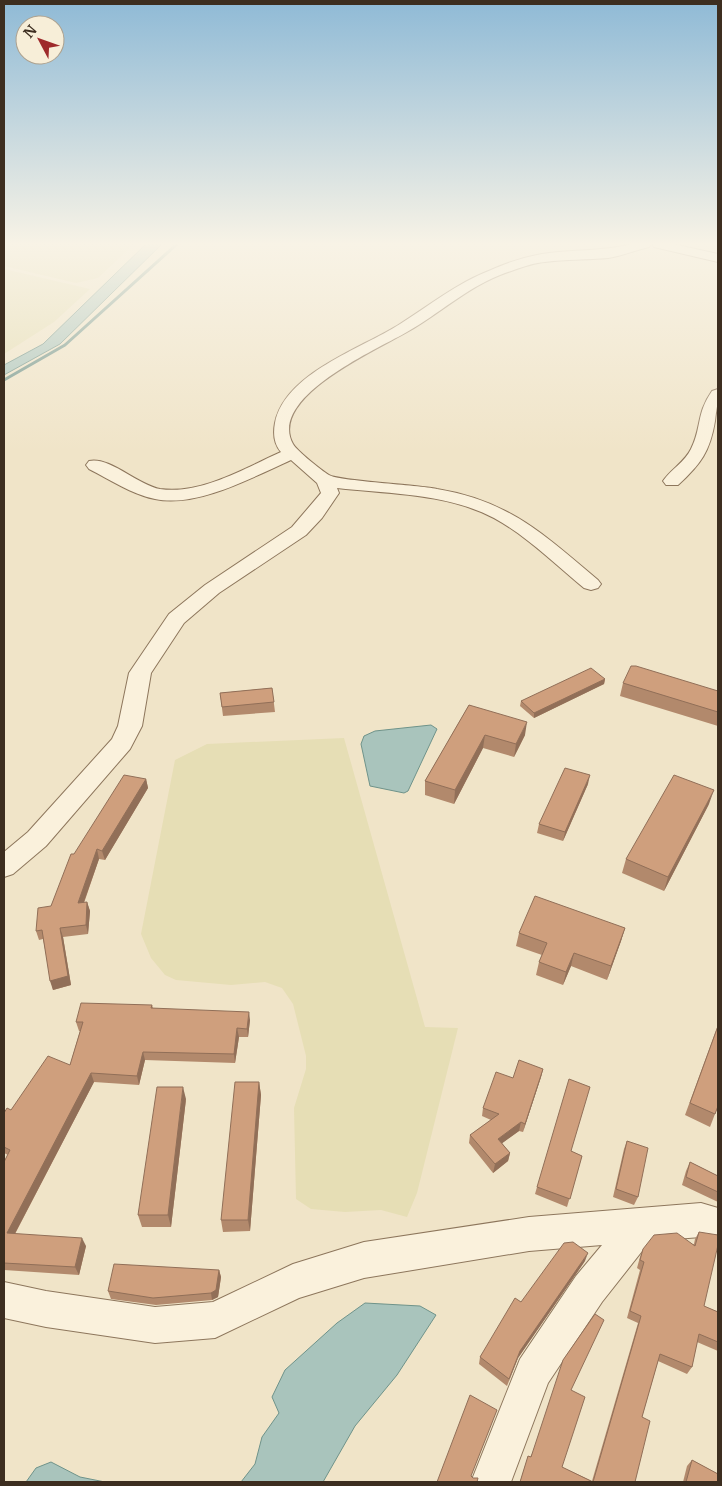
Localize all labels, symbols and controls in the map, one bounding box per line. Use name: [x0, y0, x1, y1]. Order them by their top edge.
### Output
north arrow: [15, 15, 65, 65]
text: N: [20, 21, 41, 42]

